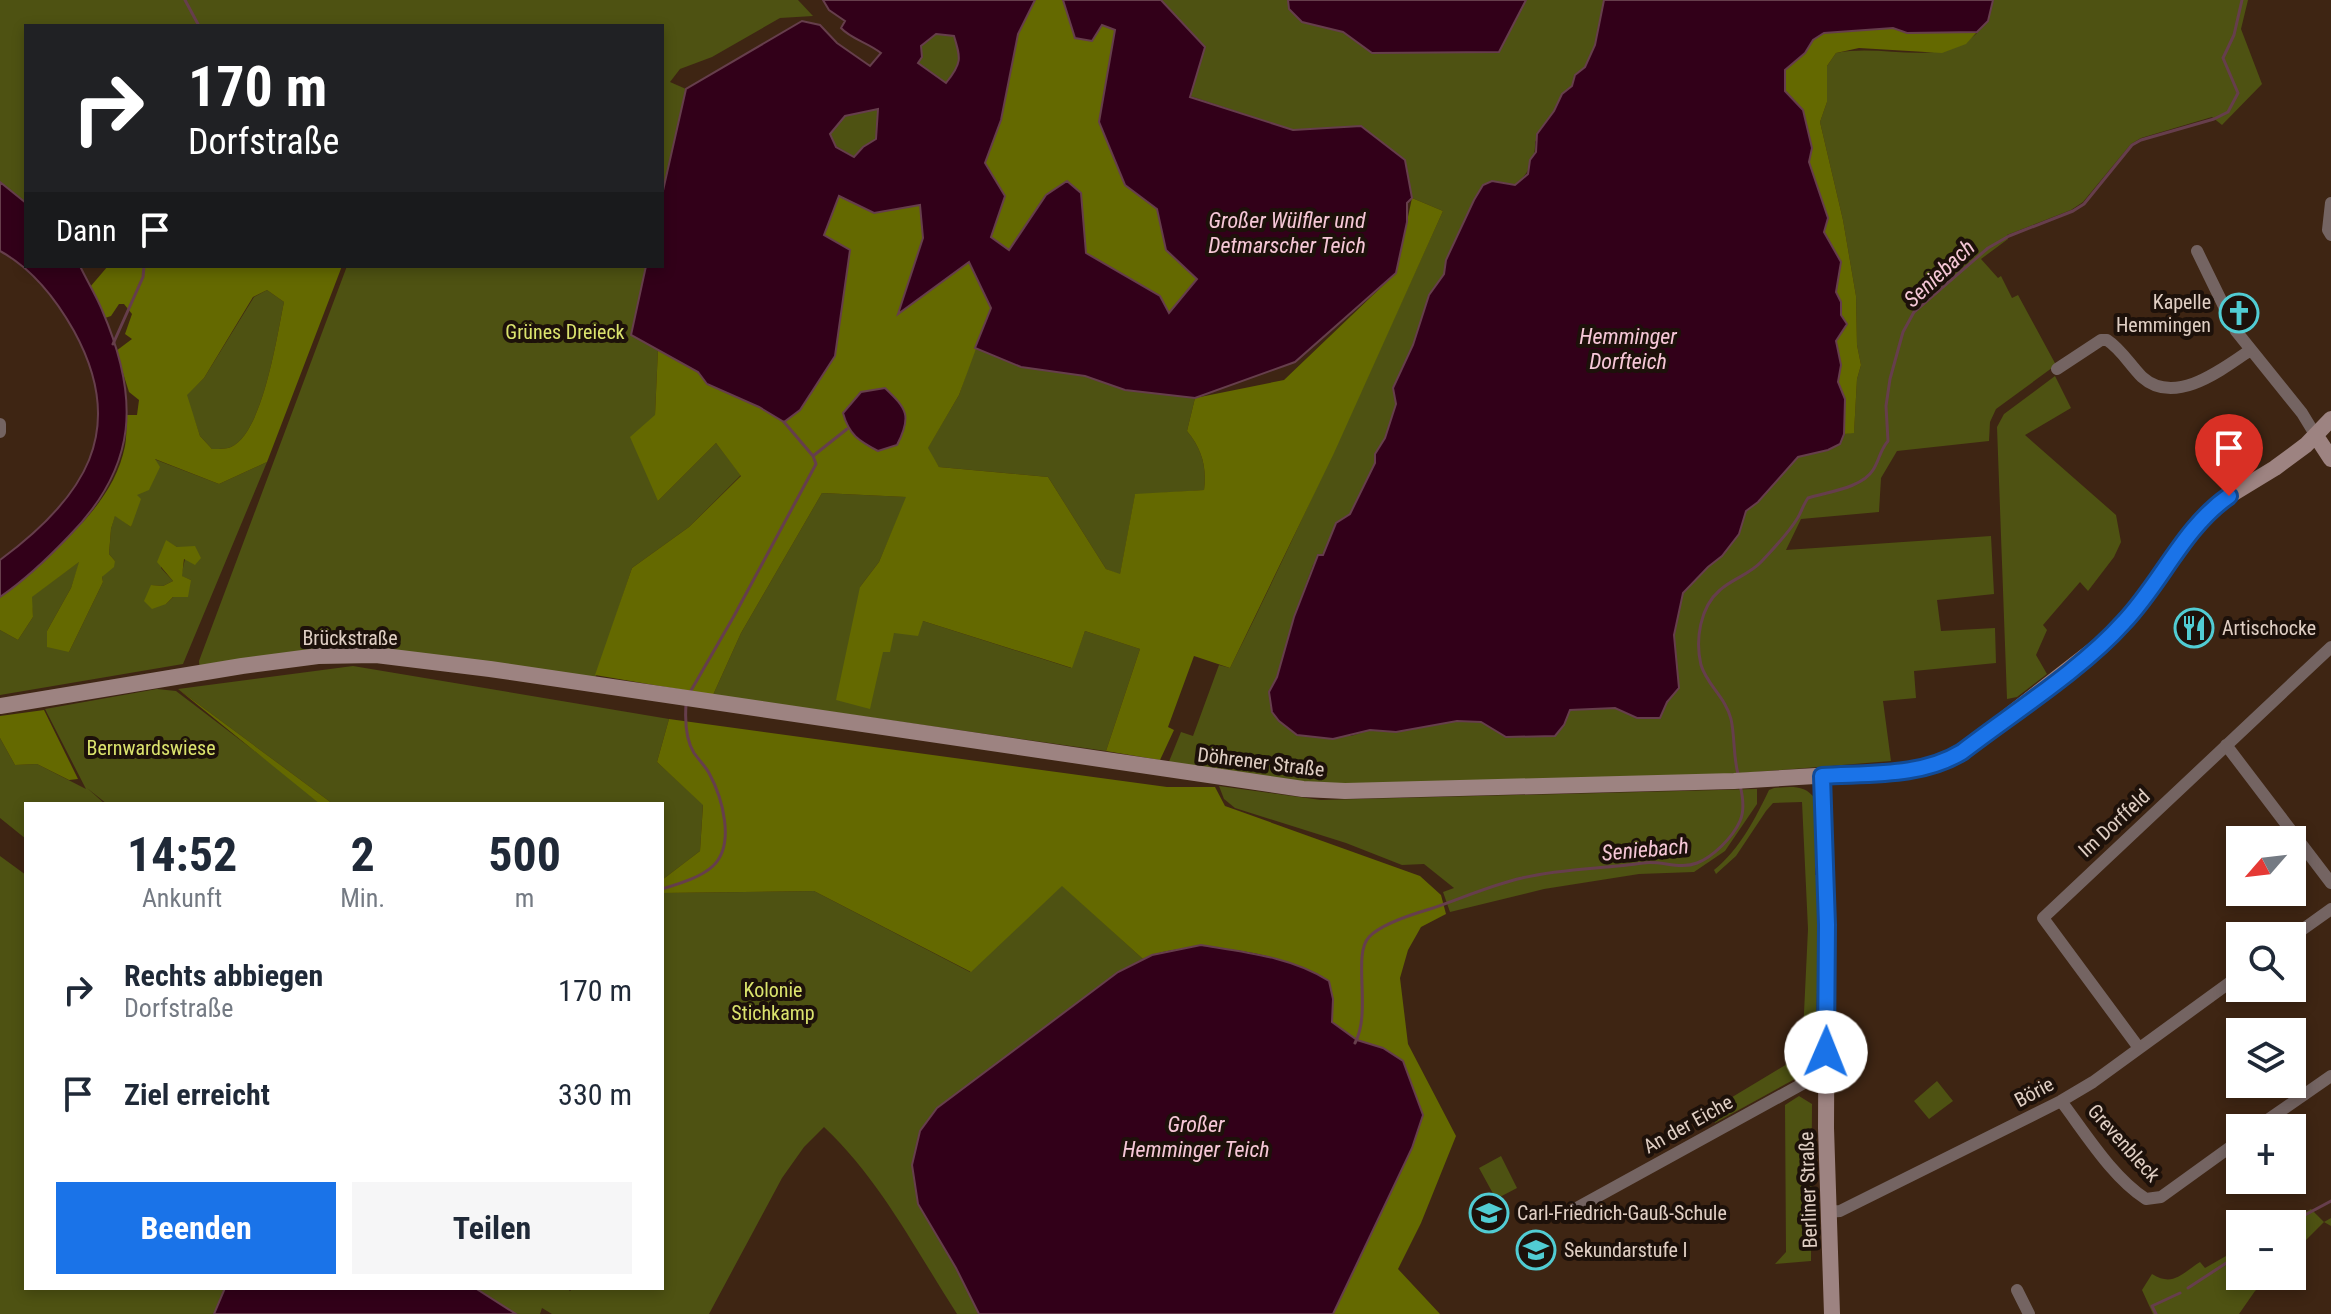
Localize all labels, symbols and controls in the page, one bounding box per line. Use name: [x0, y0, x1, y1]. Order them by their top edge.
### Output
text: 170 m: [188, 54, 327, 120]
icon: right: [56, 56, 160, 160]
text: Dorfstraße: [188, 121, 340, 163]
icon: arrive: [133, 208, 177, 252]
water label: Großer Wülfler und Detmarscher Teich: [1208, 208, 1366, 258]
text: Dann: [56, 213, 117, 248]
water label: Seniebach: [1899, 234, 1980, 312]
place label: Kapelle Hemmingen: [2116, 290, 2211, 337]
church icon: Kapelle Hemmingen: [2218, 292, 2260, 334]
park label: Grünes Dreieck: [505, 320, 625, 344]
water label: Hemminger Dorfteich: [1579, 324, 1677, 374]
pin: [2195, 414, 2263, 496]
icon: arrive: [2207, 426, 2251, 470]
restaurant icon: Artischocke: [2173, 607, 2215, 649]
place label: Artischocke: [2222, 616, 2316, 640]
street label: Brückstraße: [302, 626, 398, 650]
park label: Bernwardswiese: [86, 736, 216, 760]
street label: Döhrener Straße: [1196, 742, 1326, 782]
street label: Im Dorffeld: [2073, 784, 2155, 862]
text: 14:52: [127, 826, 237, 883]
text: 2: [351, 826, 375, 883]
text: 500: [488, 826, 561, 883]
north arrow: [2226, 826, 2306, 906]
map controls: [2226, 826, 2306, 1290]
water label: Seniebach: [1601, 833, 1690, 866]
text: Ankunft: [142, 883, 222, 913]
text: Min.: [340, 883, 385, 913]
text: m: [515, 883, 534, 913]
button: search: [2226, 922, 2306, 1002]
text: Rechts abbiegen: [124, 958, 323, 993]
icon: right: [56, 968, 100, 1012]
text: 170 m: [558, 973, 632, 1008]
park label: Kolonie Stichkamp: [731, 978, 815, 1025]
text: Dorfstraße: [124, 993, 233, 1023]
position arrow: [1784, 1010, 1868, 1094]
button: layers: [2226, 1018, 2306, 1098]
icon: arrive: [56, 1072, 100, 1116]
street label: Börie: [2010, 1072, 2058, 1112]
text: Ziel erreicht: [124, 1077, 270, 1112]
text: 330 m: [558, 1077, 632, 1112]
street label: An der Eiche: [1639, 1090, 1737, 1158]
street label: Grevenbleck: [2083, 1099, 2165, 1187]
water label: Großer Hemminger Teich: [1122, 1112, 1270, 1162]
button: +: [2226, 1114, 2306, 1194]
street label: Berliner Straße: [1794, 1131, 1822, 1249]
button: Beenden: [56, 1182, 336, 1274]
button: Teilen: [352, 1182, 632, 1274]
school or university icon: Carl-Friedrich-Gauß-Schule: [1468, 1192, 1510, 1234]
place label: Carl-Friedrich-Gauß-Schule: [1517, 1201, 1727, 1225]
button: −: [2226, 1210, 2306, 1290]
school or university icon: Sekundarstufe I: [1515, 1229, 1557, 1271]
place label: Sekundarstufe I: [1564, 1238, 1687, 1262]

